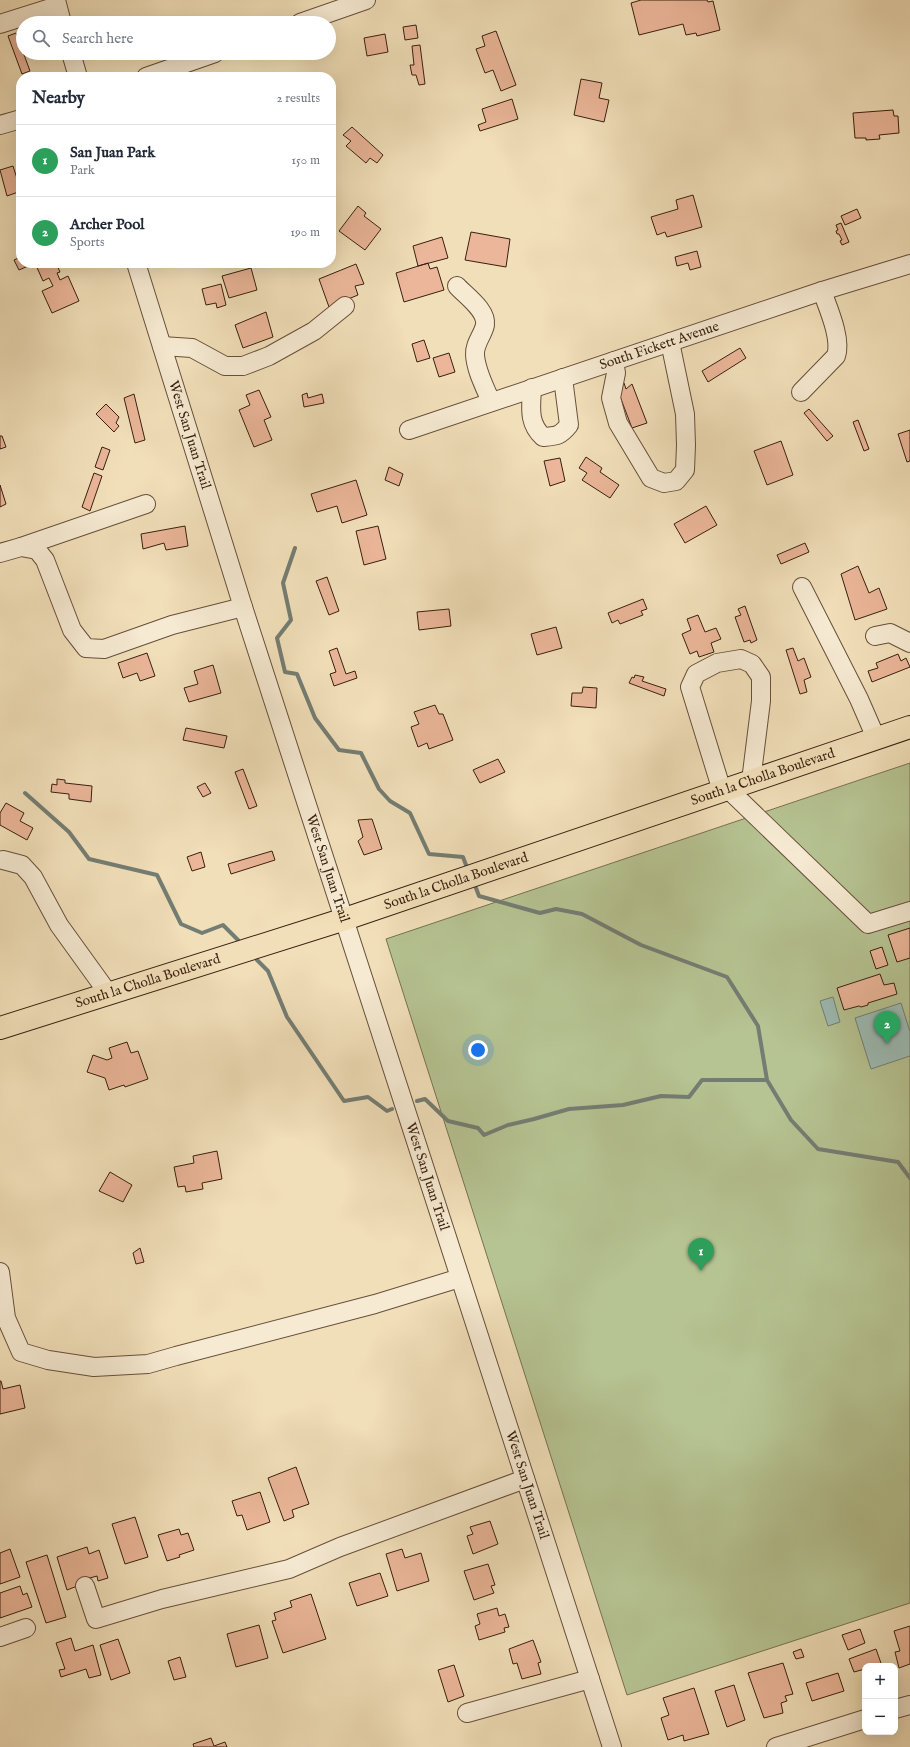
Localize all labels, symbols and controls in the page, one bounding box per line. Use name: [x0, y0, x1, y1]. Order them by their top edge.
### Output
search box: [16, 16, 336, 60]
icon: search: [30, 27, 52, 49]
text: Search here: [62, 29, 133, 48]
text: Nearby: [32, 88, 85, 109]
text: 2 results: [276, 90, 320, 107]
text: San Juan Park: [70, 143, 155, 162]
text: 1: [43, 152, 47, 169]
text: 150 m: [291, 152, 320, 169]
text: Park: [70, 162, 95, 179]
text: Archer Pool: [70, 215, 144, 234]
text: 2: [42, 224, 48, 241]
text: 190 m: [290, 224, 320, 241]
text: Sports: [70, 234, 105, 251]
street label: South Fickett Avenue: [597, 317, 722, 374]
street label: West San Juan Trail: [164, 378, 215, 492]
street label: South la Cholla Boulevard: [688, 744, 838, 810]
street label: West San Juan Trail: [302, 812, 354, 925]
street label: South la Cholla Boulevard: [382, 848, 531, 914]
street label: South la Cholla Boulevard: [73, 950, 223, 1013]
pin: 2: [874, 1011, 900, 1044]
your location: [468, 1040, 488, 1060]
street label: West San Juan Trail: [401, 1120, 453, 1233]
pin: 1: [688, 1238, 714, 1271]
street label: West San Juan Trail: [501, 1428, 553, 1541]
map controls: [862, 1663, 898, 1735]
button: +: [862, 1663, 898, 1699]
button: −: [862, 1699, 898, 1735]

